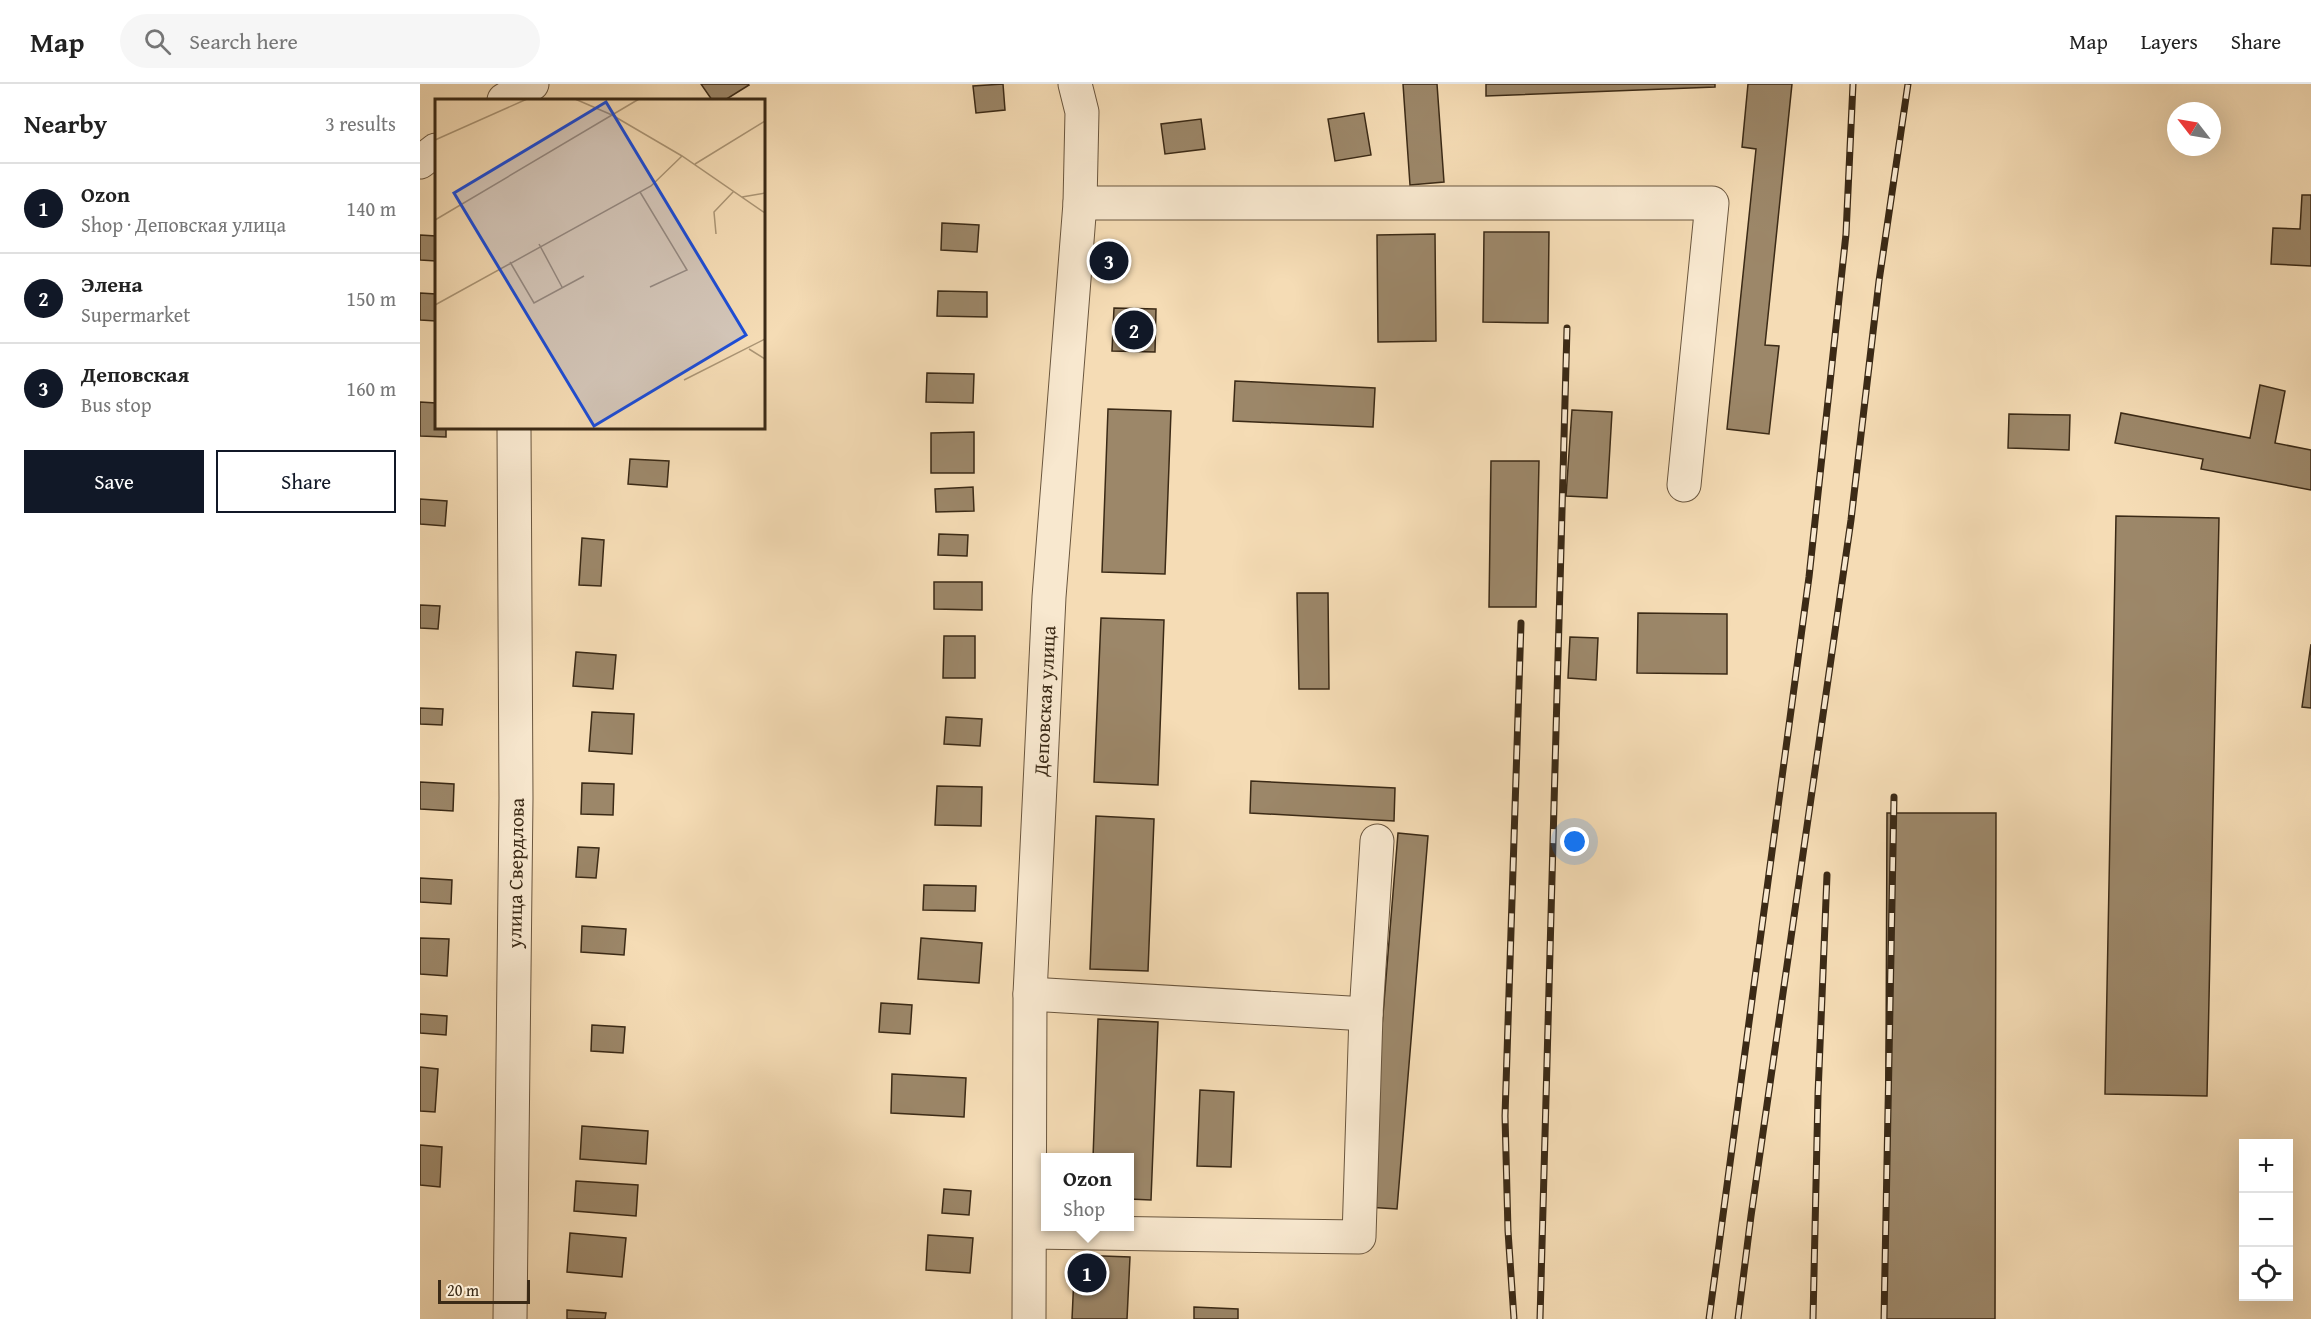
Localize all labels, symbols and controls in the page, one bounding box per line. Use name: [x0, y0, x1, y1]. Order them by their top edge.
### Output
search box: [120, 14, 540, 68]
text: Map: [30, 21, 84, 62]
icon: search: [141, 25, 174, 58]
text: Search here: [189, 25, 298, 57]
text: Map: [2069, 26, 2108, 57]
text: Layers: [2141, 26, 2198, 57]
text: Share: [2231, 26, 2281, 57]
inset map: [435, 99, 765, 429]
north arrow: [2167, 102, 2221, 156]
text: Nearby: [24, 104, 107, 143]
text: 3 results: [325, 109, 396, 138]
text: Ozon: [81, 178, 130, 210]
text: 1: [38, 194, 49, 223]
text: 140 m: [346, 194, 396, 223]
text: Shop · Деповская улица: [81, 210, 286, 239]
pin: 3: [1090, 238, 1128, 284]
text: Элена: [81, 268, 143, 300]
text: 2: [38, 284, 49, 313]
text: 150 m: [346, 284, 396, 313]
text: Supermarket: [81, 300, 190, 329]
pin: 2: [1114, 308, 1154, 352]
text: Деповская: [81, 358, 189, 390]
text: 3: [38, 374, 49, 403]
text: 160 m: [346, 374, 396, 403]
text: Bus stop: [81, 390, 152, 419]
button: Save: [24, 450, 204, 513]
button: Share: [216, 450, 396, 513]
street label: Деповская улица: [1026, 624, 1062, 778]
street label: улица Свердлова: [499, 797, 531, 950]
your location: [1560, 827, 1589, 856]
map controls: [2239, 1139, 2293, 1301]
button: +: [2239, 1139, 2293, 1193]
popup: [1041, 1153, 1134, 1231]
text: Ozon: [1063, 1162, 1112, 1194]
button: −: [2239, 1193, 2293, 1247]
text: Shop: [1063, 1194, 1105, 1223]
button: locate: [2239, 1247, 2293, 1301]
pin: 1: [1068, 1250, 1106, 1296]
scale bar: [438, 1277, 530, 1304]
text: 20 m: [447, 1278, 479, 1302]

